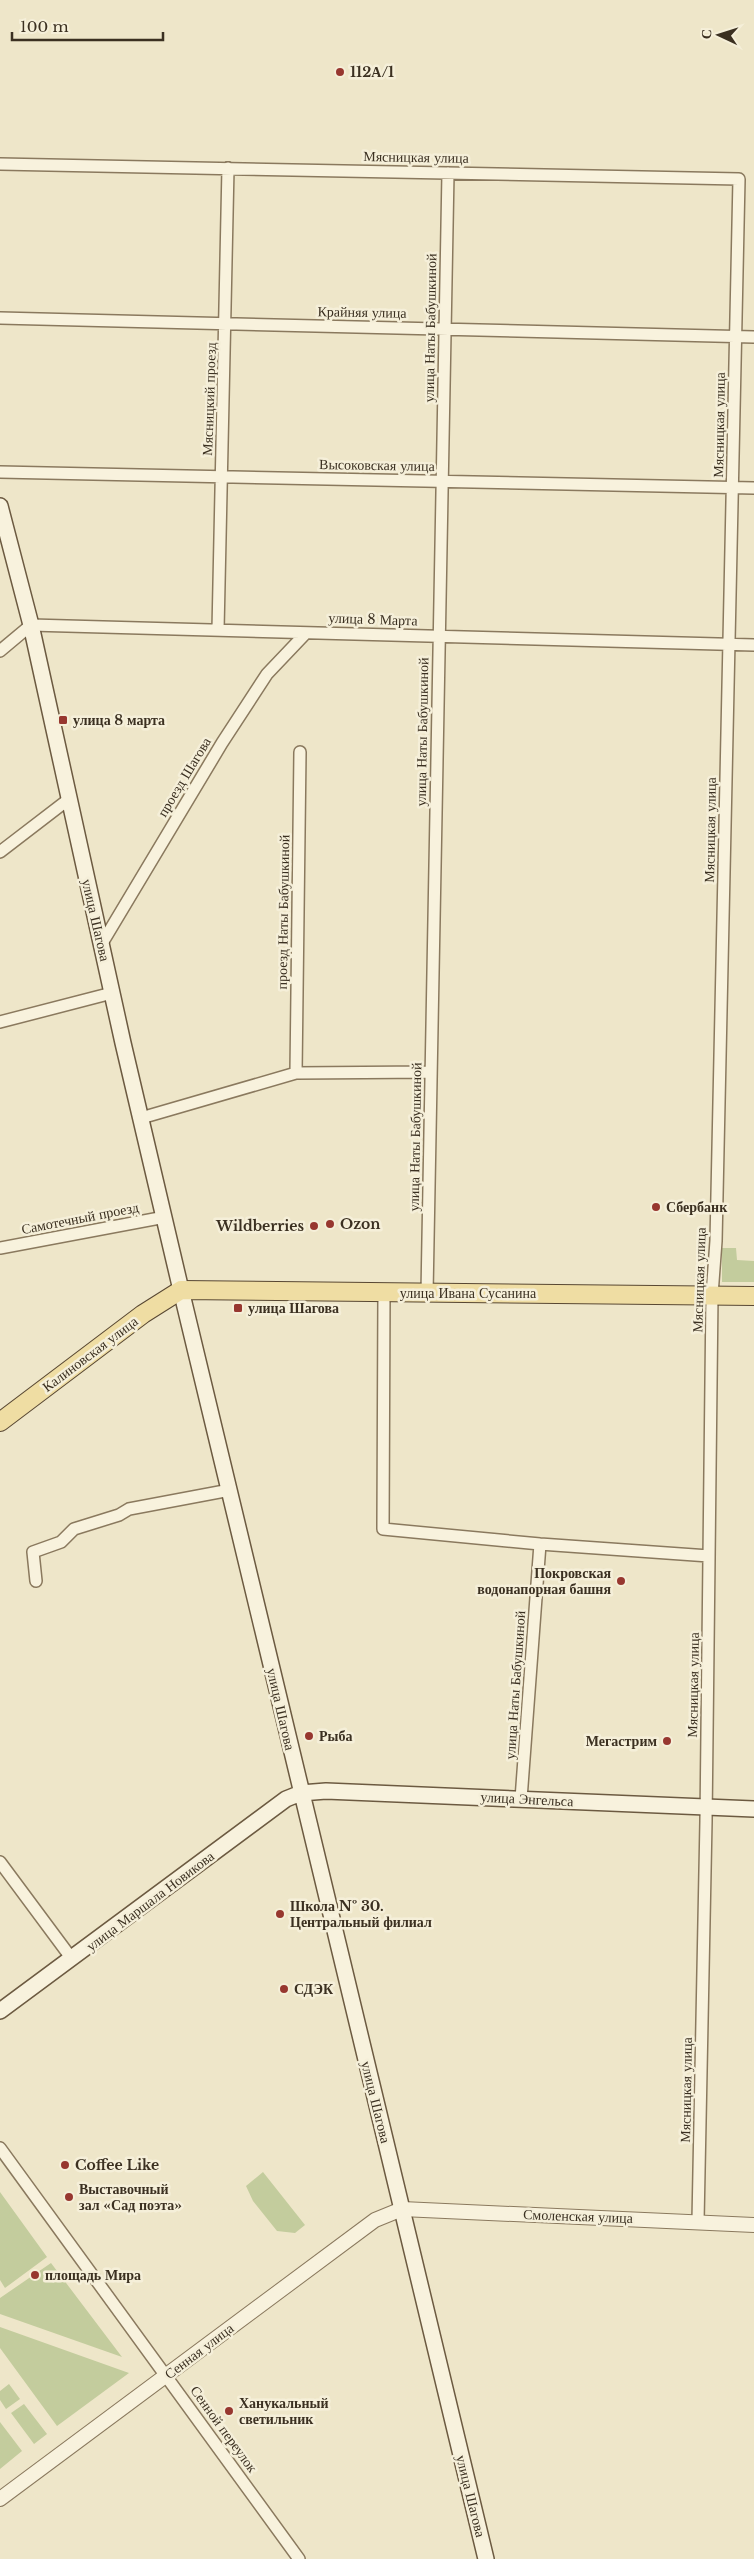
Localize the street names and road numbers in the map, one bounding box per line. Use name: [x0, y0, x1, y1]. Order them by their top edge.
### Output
street label: Мясницкая улица: [363, 147, 470, 167]
street label: улица Наты Бабушкиной: [420, 253, 440, 403]
street label: Крайняя улица: [317, 302, 407, 322]
street label: Мясницкий проезд: [198, 342, 220, 456]
street label: Мясницкая улица: [709, 371, 729, 478]
street label: Высоковская улица: [319, 455, 436, 475]
street label: улица 8 Марта: [328, 608, 419, 630]
street label: улица Наты Бабушкиной: [412, 657, 432, 807]
street label: проезд Шагова: [153, 733, 215, 820]
street label: Мясницкая улица: [700, 776, 720, 883]
street label: проезд Наты Бабушкиной: [273, 834, 293, 990]
street label: улица Шагова: [78, 877, 114, 964]
street label: улица Наты Бабушкиной: [405, 1062, 425, 1212]
street label: Самотечный проезд: [20, 1198, 140, 1238]
street label: Мясницкая улица: [688, 1226, 710, 1333]
street label: улица Ивана Сусанина: [400, 1284, 537, 1302]
street label: Калиновская улица: [39, 1312, 142, 1396]
street label: улица Наты Бабушкиной: [501, 1610, 529, 1760]
street label: Мясницкая улица: [683, 1631, 703, 1738]
street label: улица Шагова: [263, 1666, 299, 1753]
street label: улица Энгельса: [480, 1788, 575, 1810]
street label: улица Маршала Новикова: [82, 1847, 218, 1955]
street label: Мясницкая улица: [676, 2036, 696, 2143]
street label: улица Шагова: [357, 2059, 395, 2146]
street label: Смоленская улица: [523, 2205, 634, 2227]
street label: Сенная улица: [161, 2319, 238, 2383]
street label: Сенной переулок: [186, 2382, 262, 2476]
street label: улица Шагова: [452, 2453, 490, 2540]

